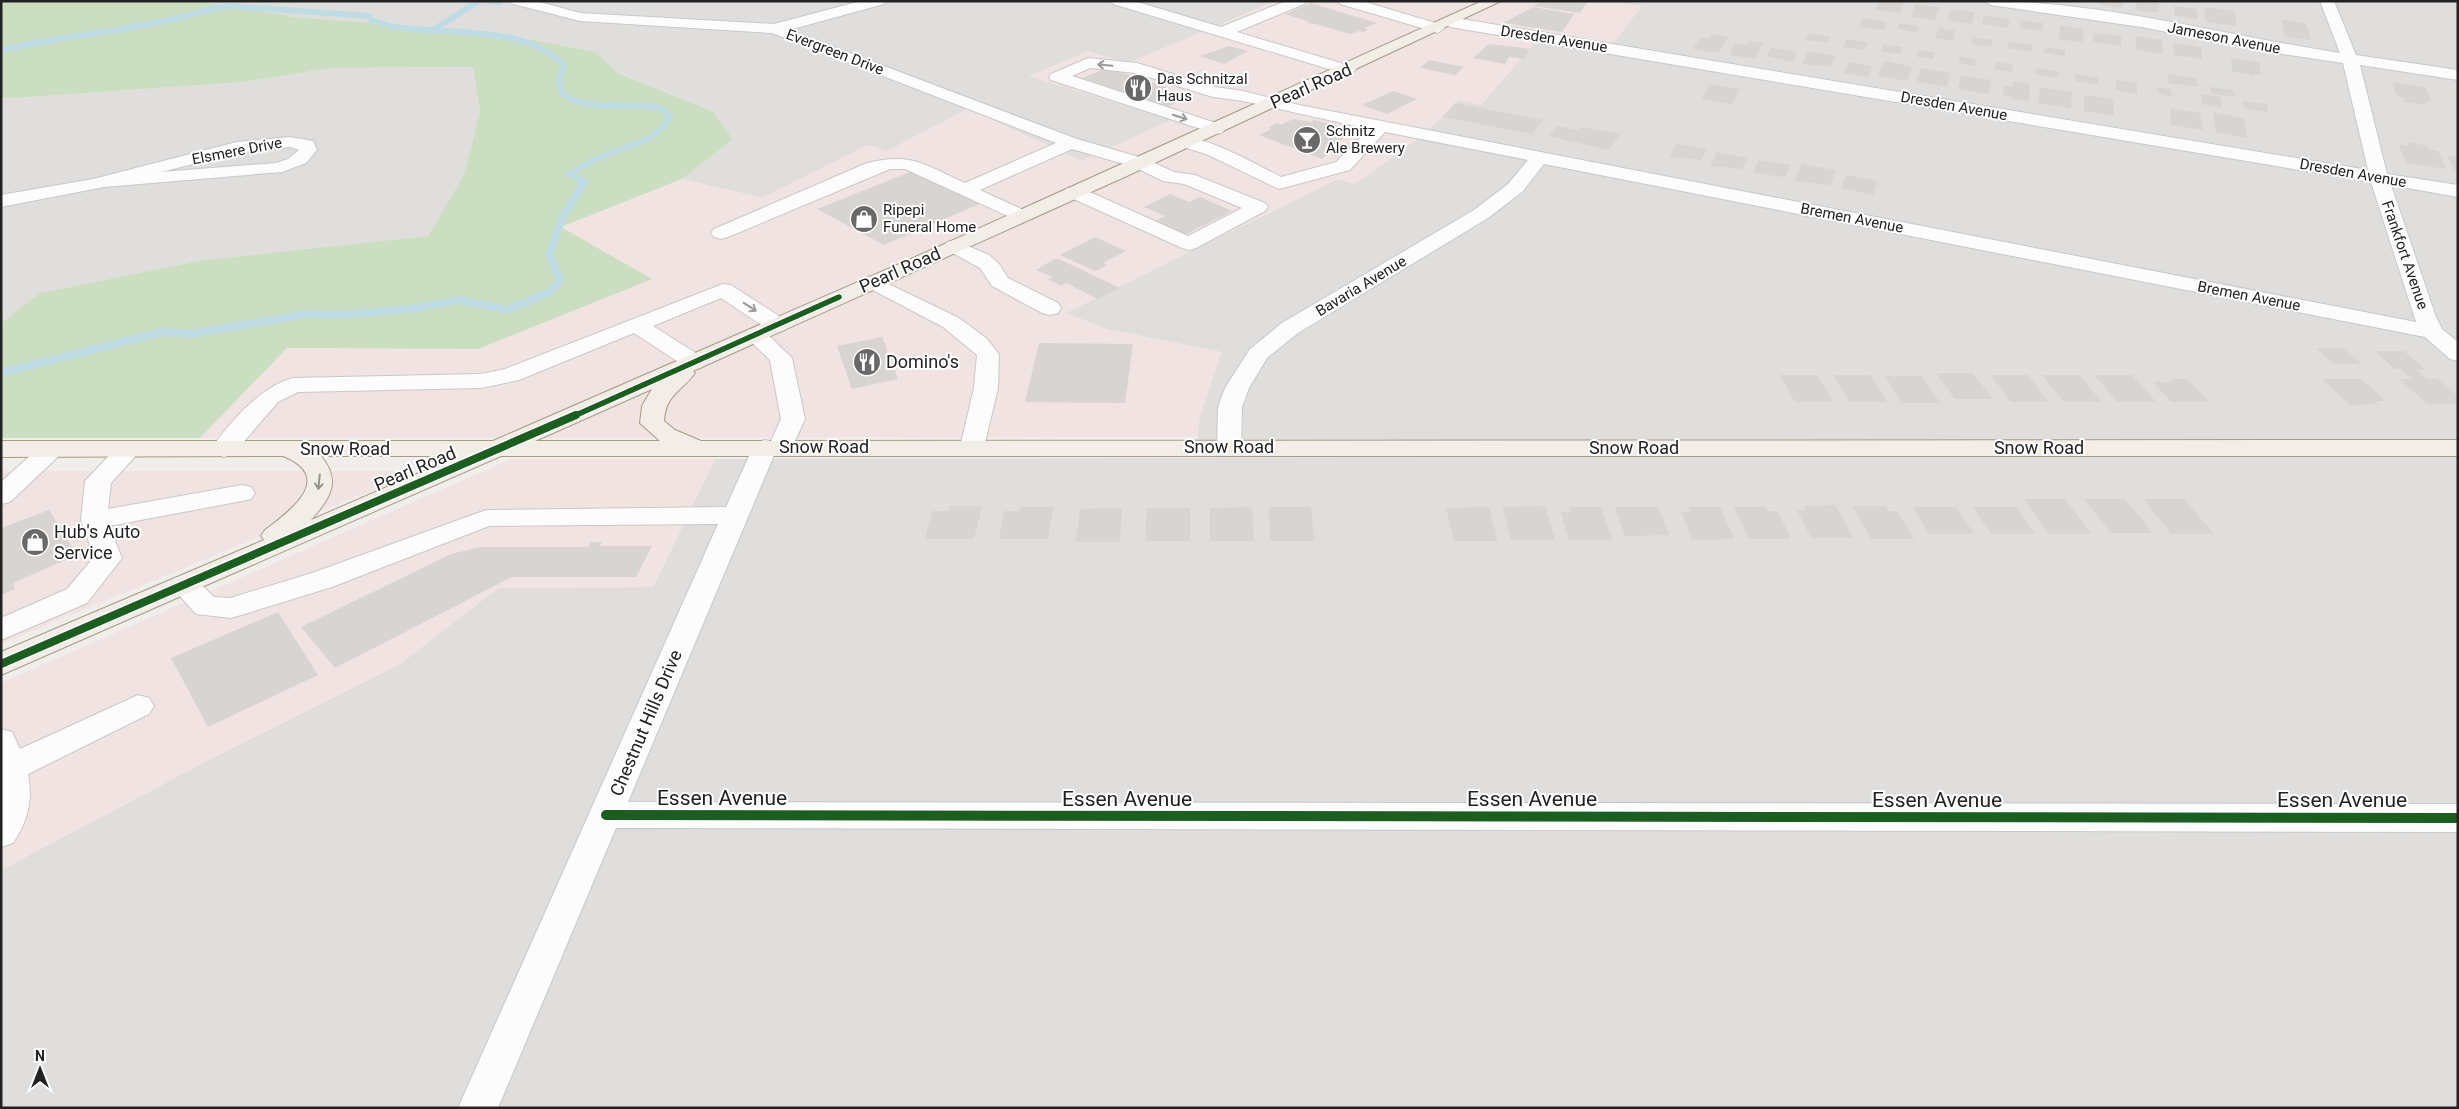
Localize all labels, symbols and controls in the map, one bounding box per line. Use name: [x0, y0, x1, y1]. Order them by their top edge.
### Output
street label: Jameson Avenue: [2166, 18, 2282, 58]
street label: Dresden Avenue: [1499, 22, 1609, 56]
street label: Evergreen Drive: [784, 25, 887, 79]
street label: Pearl Road: [1267, 58, 1355, 113]
one-way arrow: [1097, 60, 1113, 70]
place label: Das Schnitzal Haus: [1157, 70, 1248, 105]
restaurant icon: Das Schnitzal Haus: [1123, 73, 1153, 103]
street label: Dresden Avenue: [1899, 88, 2009, 124]
one-way arrow: [1172, 113, 1188, 122]
place label: Schnitz Ale Brewery: [1326, 122, 1405, 157]
bar icon: Schnitz Ale Brewery: [1292, 125, 1322, 155]
street label: Elsmere Drive: [190, 133, 284, 169]
street label: Dresden Avenue: [2298, 155, 2408, 191]
street label: Frankfort Avenue: [2378, 198, 2432, 312]
street label: Bremen Avenue: [1799, 199, 1905, 237]
place label: Ripepi Funeral Home: [883, 201, 976, 236]
shop icon: Ripepi Funeral Home: [849, 204, 879, 234]
street label: Pearl Road: [856, 242, 944, 297]
street label: Bavaria Avenue: [1312, 252, 1410, 320]
street label: Bremen Avenue: [2196, 277, 2302, 315]
one-way arrow: [743, 302, 757, 313]
restaurant icon: Domino's: [852, 347, 882, 377]
place label: Domino's: [886, 351, 959, 372]
street label: Snow Road: [779, 436, 869, 457]
street label: Snow Road: [1184, 436, 1274, 457]
street label: Snow Road: [1589, 437, 1679, 458]
street label: Snow Road: [1994, 437, 2084, 458]
street label: Snow Road: [300, 438, 390, 459]
street label: Pearl Road: [371, 442, 459, 495]
one-way arrow: [314, 474, 324, 490]
place label: Hub's Auto Service: [54, 521, 140, 563]
shop icon: Hub's Auto Service: [20, 527, 50, 557]
street label: Chestnut Hills Drive: [605, 647, 686, 799]
street label: Essen Avenue: [657, 786, 787, 810]
street label: Essen Avenue: [1062, 787, 1192, 811]
street label: Essen Avenue: [1467, 787, 1597, 811]
street label: Essen Avenue: [1872, 788, 2002, 812]
street label: Essen Avenue: [2277, 788, 2407, 812]
north arrow: [15, 1044, 65, 1094]
text: N: [35, 1048, 45, 1064]

